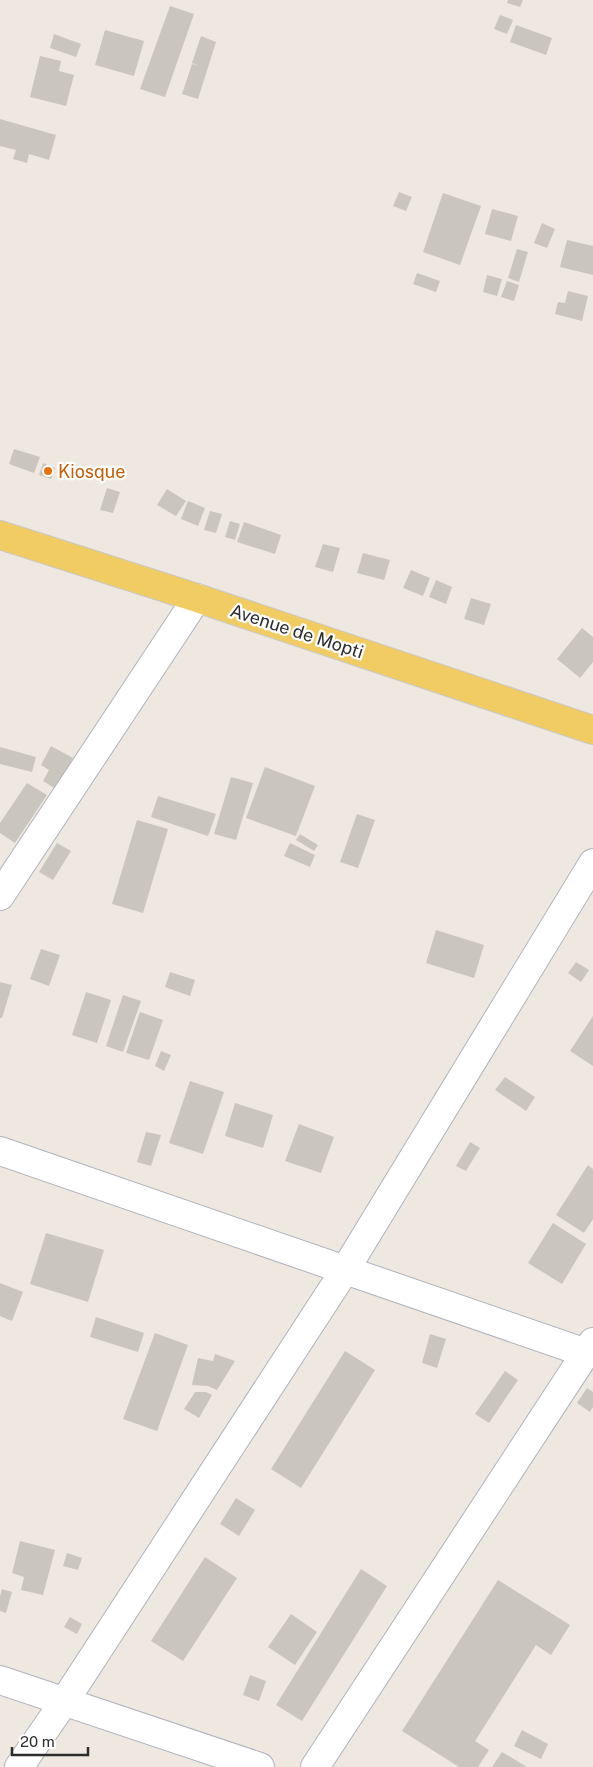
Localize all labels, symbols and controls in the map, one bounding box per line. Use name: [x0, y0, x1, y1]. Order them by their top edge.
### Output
place label: Kiosque: [58, 461, 125, 482]
marker: Kiosque: [42, 465, 54, 477]
street label: Avenue de Mopti: [228, 600, 366, 662]
scale bar: [12, 1724, 89, 1756]
text: 20 m: [20, 1733, 55, 1750]

